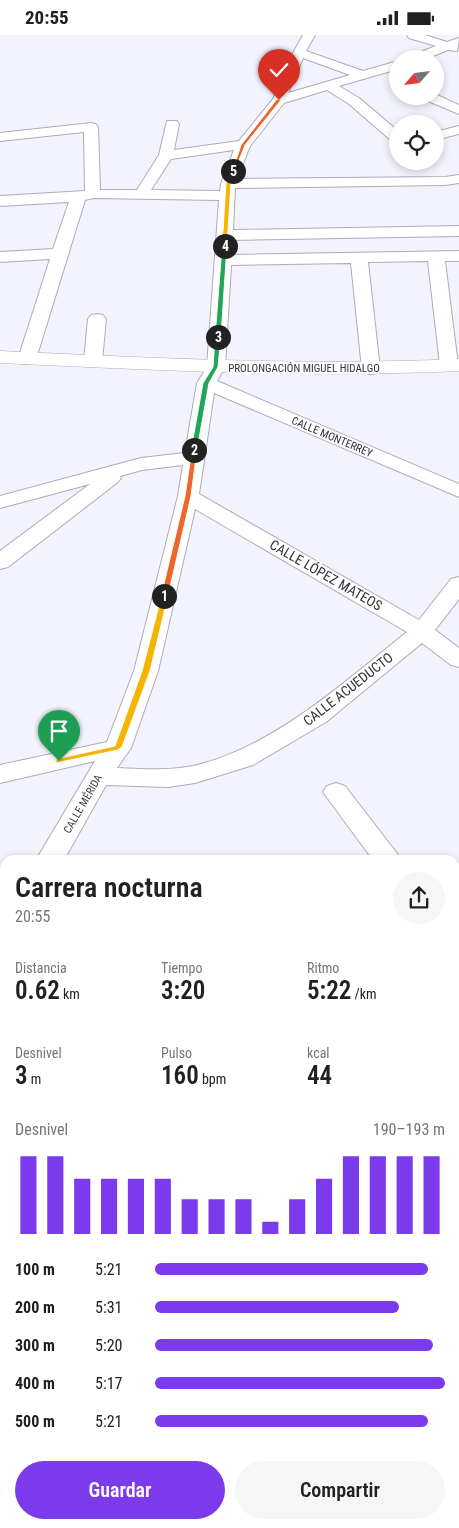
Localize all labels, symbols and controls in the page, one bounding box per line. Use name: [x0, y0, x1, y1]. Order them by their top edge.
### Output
text: 20:55: [25, 6, 69, 29]
pin: [258, 49, 300, 100]
north arrow: [389, 50, 444, 105]
map controls: [389, 50, 444, 170]
icon: check: [265, 56, 293, 84]
button: locate: [389, 115, 444, 170]
pin: 5: [220, 159, 246, 183]
text: 5: [230, 163, 237, 179]
pin: 4: [212, 233, 238, 259]
text: 4: [222, 238, 229, 254]
pin: 3: [206, 325, 230, 349]
text: 3: [215, 329, 222, 345]
street label: PROLONGACIÓN MIGUEL HIDALGO: [228, 362, 380, 375]
street label: CALLE MONTERREY: [290, 414, 375, 460]
pin: 2: [182, 437, 206, 463]
text: 2: [191, 442, 198, 458]
street label: CALLE LÓPEZ MATEOS: [267, 535, 386, 614]
pin: 1: [152, 583, 176, 609]
text: 1: [161, 588, 168, 604]
street label: CALLE ACUEDUCTO: [300, 649, 396, 729]
pin: [38, 710, 80, 761]
icon: arrive: [45, 717, 73, 745]
street label: CALLE MÉRIDA: [61, 772, 105, 836]
text: Carrera nocturna: [15, 871, 203, 904]
button: share: [393, 872, 445, 924]
text: 20:55: [15, 907, 50, 926]
text: Distancia: [15, 960, 67, 976]
text: Tiempo: [161, 960, 203, 976]
text: Ritmo: [307, 960, 339, 976]
text: 0.62: [15, 976, 60, 1005]
text: 3:20: [161, 976, 205, 1005]
text: 5:22: [307, 976, 351, 1005]
text: km: [60, 986, 80, 1002]
text: /km: [351, 986, 377, 1002]
text: Desnivel: [15, 1045, 62, 1061]
text: Pulso: [161, 1045, 192, 1061]
text: kcal: [307, 1045, 330, 1061]
text: 3: [15, 1061, 28, 1090]
text: 160: [161, 1061, 199, 1090]
text: 44: [307, 1061, 332, 1090]
text: m: [28, 1071, 41, 1087]
text: bpm: [199, 1071, 226, 1087]
text: Desnivel: [15, 1120, 68, 1139]
text: 190–193 m: [373, 1120, 445, 1139]
text: 100 m: [15, 1260, 55, 1279]
text: 5:21: [95, 1260, 122, 1279]
text: 200 m: [15, 1298, 55, 1317]
text: 5:31: [95, 1298, 122, 1317]
text: 300 m: [15, 1336, 55, 1355]
text: 5:20: [95, 1336, 122, 1355]
text: 400 m: [15, 1374, 55, 1393]
text: 5:17: [95, 1374, 122, 1393]
text: 500 m: [15, 1412, 55, 1431]
text: 5:21: [95, 1412, 122, 1431]
button: Guardar: [15, 1461, 225, 1519]
button: Compartir: [235, 1461, 445, 1519]

